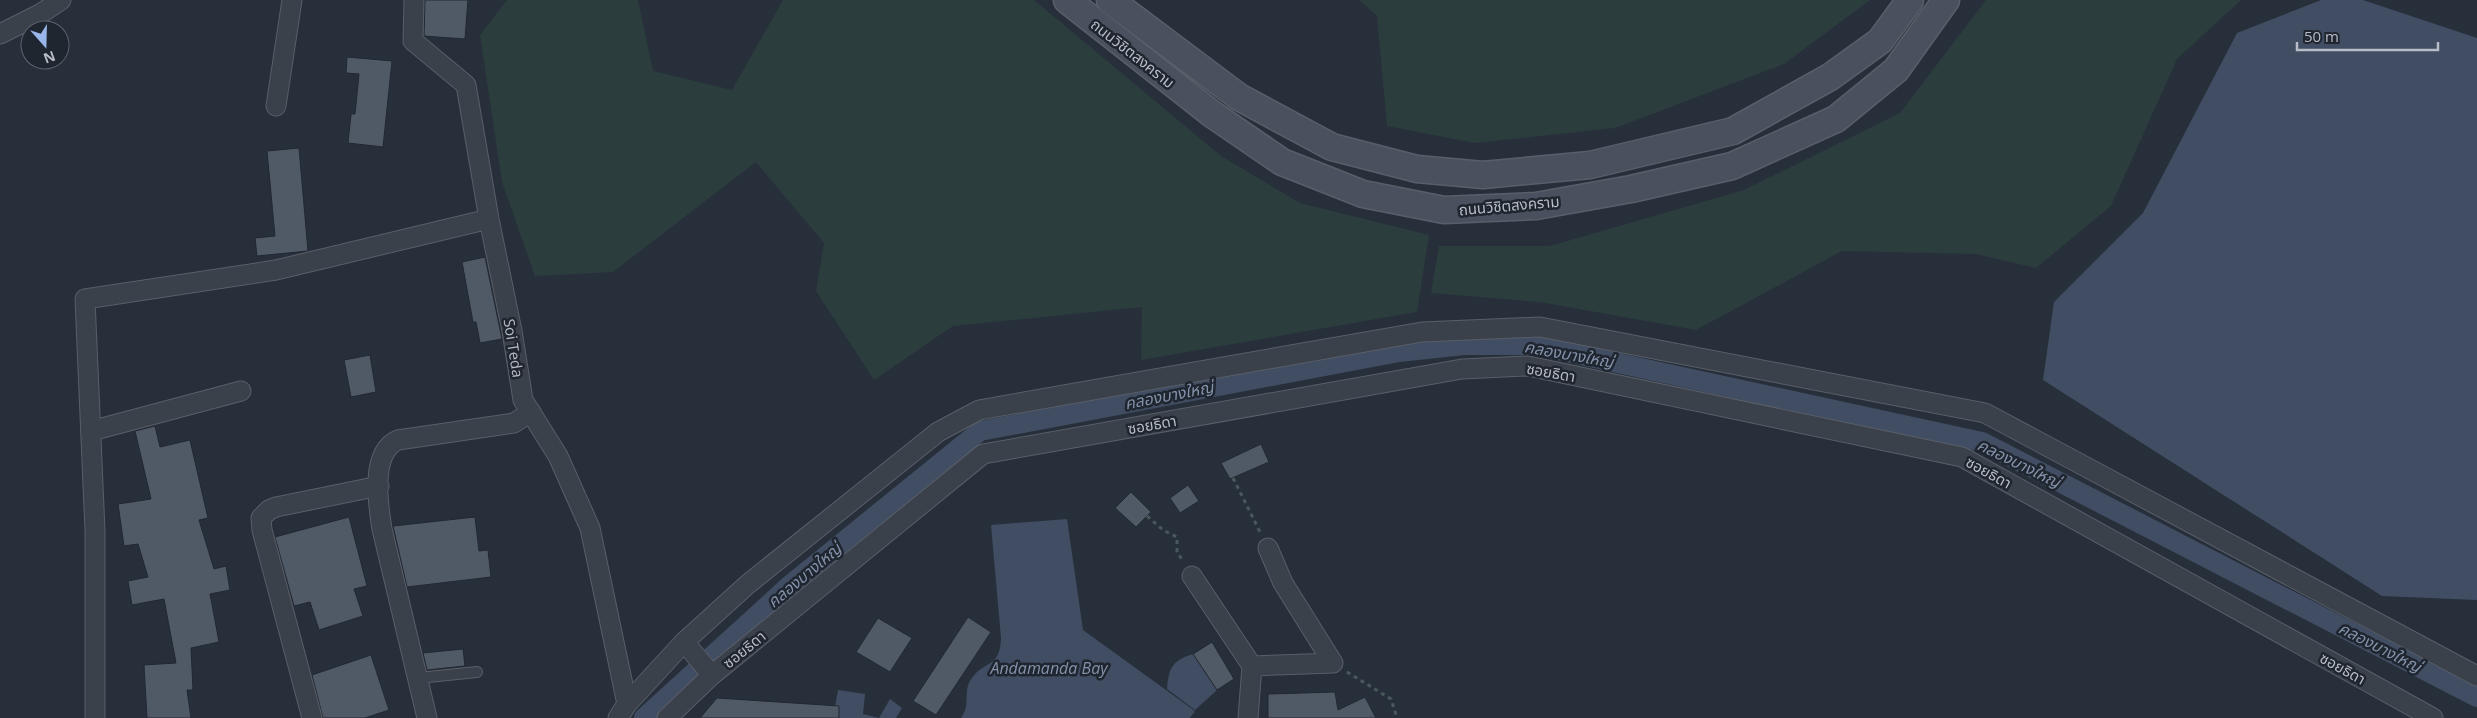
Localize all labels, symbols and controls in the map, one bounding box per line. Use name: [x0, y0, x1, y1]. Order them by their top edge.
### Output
street label: ถนนวิชิตสงคราม: [1087, 14, 1179, 92]
north arrow: [20, 20, 70, 70]
scale bar: [2297, 20, 2438, 52]
text: 50 m: [2304, 26, 2339, 46]
text: N: [41, 47, 58, 69]
street label: ถนนวิชิตสงคราม: [1458, 191, 1560, 219]
street label: Soi Teda: [499, 317, 529, 379]
water label: คลองบางใหญ่: [1523, 335, 1617, 373]
street label: ซอยธิดา: [1525, 358, 1577, 386]
water label: คลองบางใหญ่: [1123, 375, 1217, 414]
street label: ซอยธิดา: [1126, 410, 1178, 438]
water label: คลองบางใหญ่: [1974, 433, 2066, 493]
street label: ซอยธิดา: [1963, 451, 2015, 493]
water label: คลองบางใหญ่: [762, 536, 847, 612]
water label: คลองบางใหญ่: [2335, 617, 2427, 678]
street label: ซอยธิดา: [719, 626, 769, 672]
street label: ซอยธิดา: [2317, 647, 2369, 689]
water label: Andamanda Bay: [989, 657, 1109, 679]

